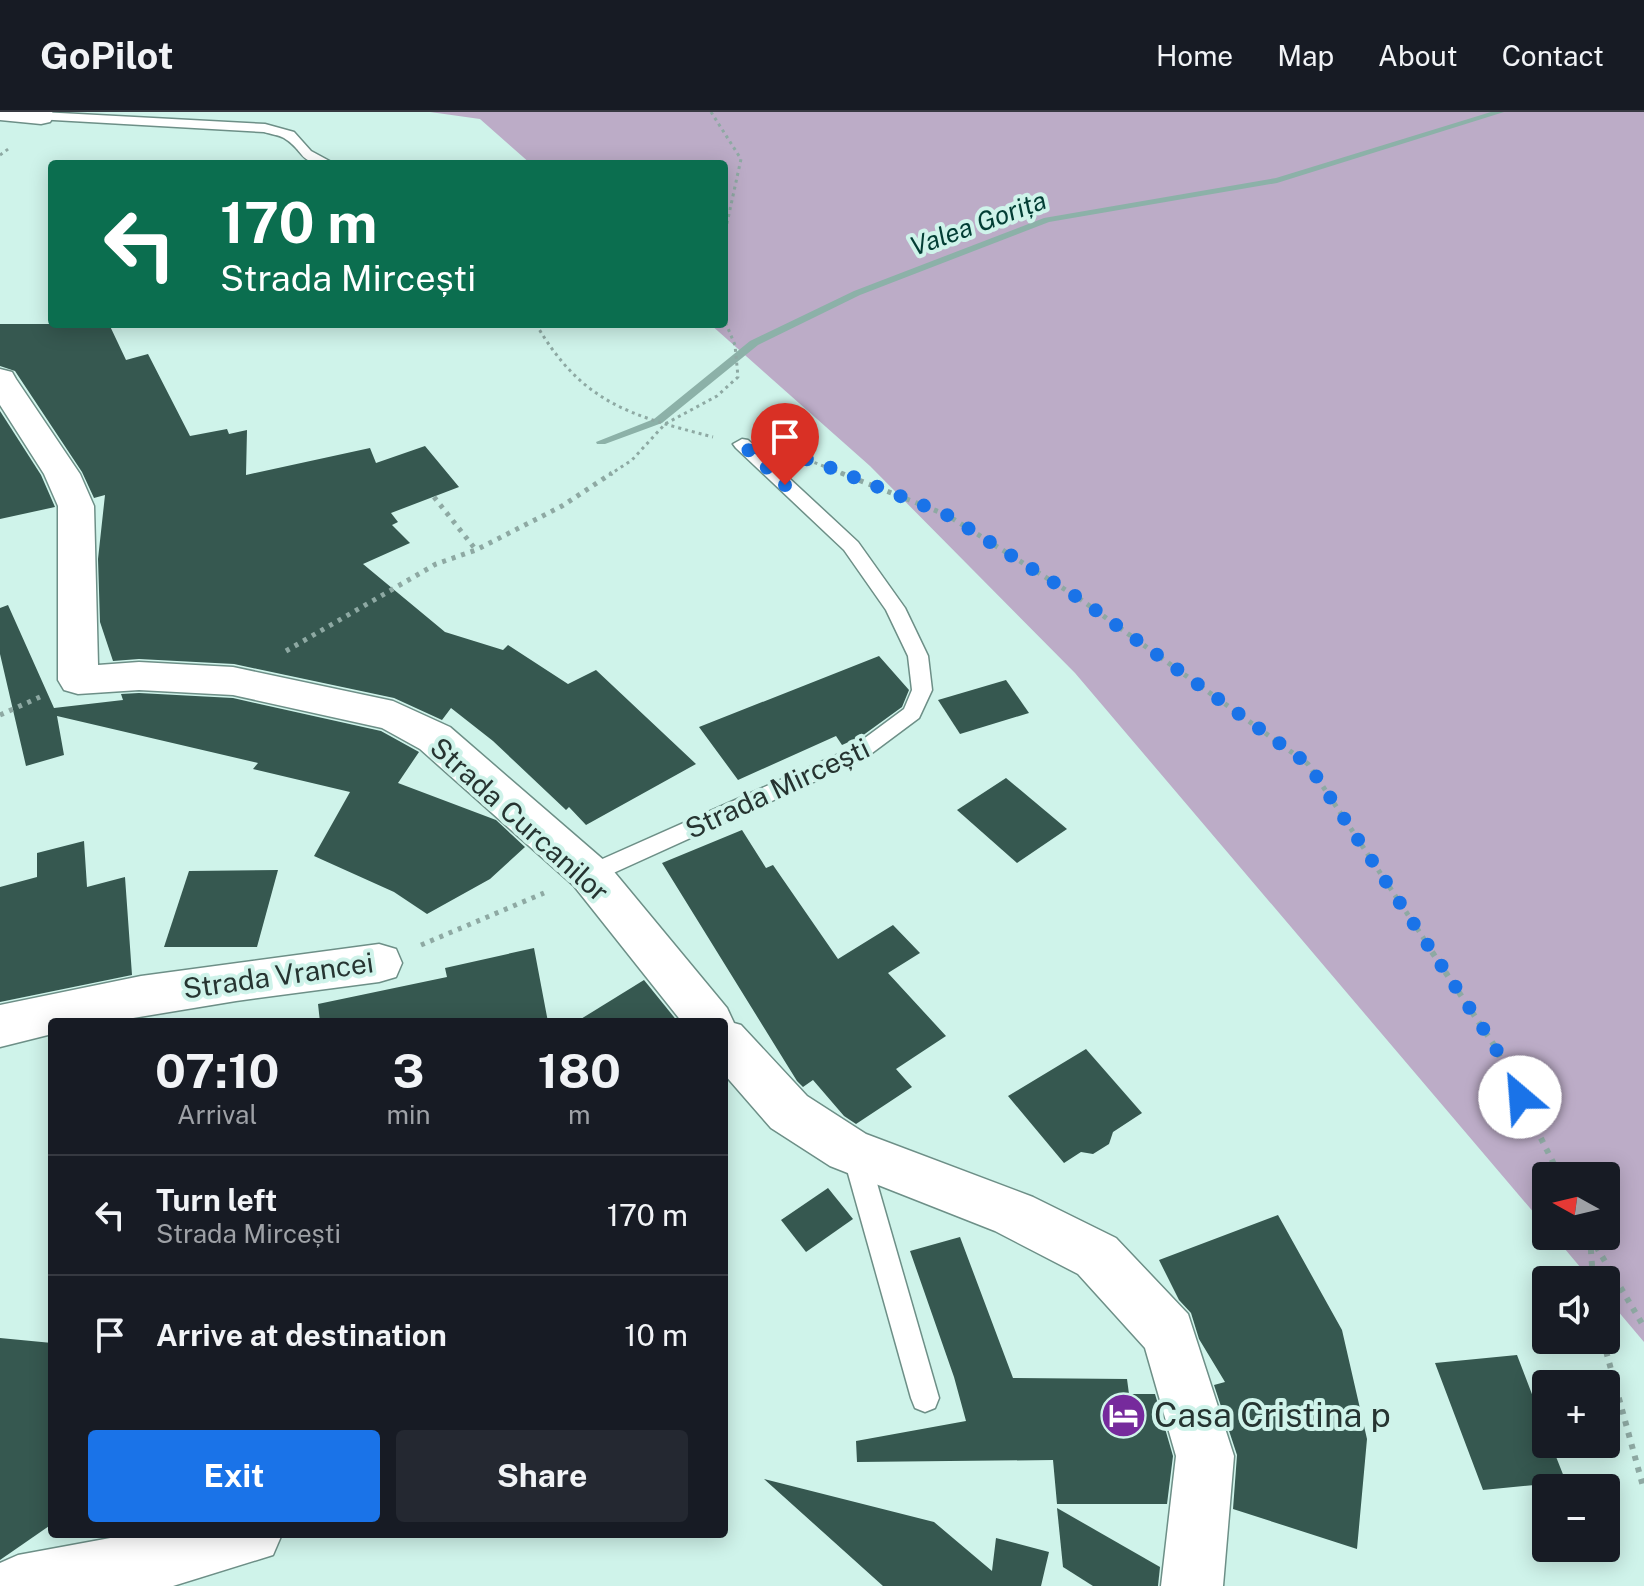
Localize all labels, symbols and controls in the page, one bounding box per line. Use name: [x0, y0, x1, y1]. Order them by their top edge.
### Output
text: GoPilot: [40, 33, 174, 78]
text: Home: [1156, 39, 1233, 72]
text: Map: [1277, 39, 1334, 72]
text: About: [1378, 39, 1458, 72]
text: Contact: [1502, 39, 1604, 72]
water label: Valea Gorița: [906, 184, 1050, 262]
text: 170 m: [220, 190, 377, 256]
icon: left: [88, 192, 192, 296]
text: Strada Mircești: [220, 257, 476, 299]
pin: [751, 403, 819, 485]
icon: arrive: [763, 415, 807, 459]
street label: Strada Curcanilor: [424, 730, 616, 908]
street label: Strada Mircești: [680, 731, 874, 845]
street label: Strada Vrancei: [181, 945, 375, 1005]
text: 07:10: [155, 1042, 280, 1099]
text: 3: [393, 1042, 424, 1099]
text: 180: [537, 1042, 621, 1099]
position arrow: [1478, 1055, 1562, 1139]
text: Arrival: [177, 1099, 257, 1130]
text: min: [386, 1099, 431, 1130]
text: m: [568, 1099, 591, 1130]
north arrow: [1532, 1162, 1620, 1250]
map controls: [1532, 1162, 1620, 1562]
text: Turn left: [156, 1182, 277, 1218]
icon: left: [88, 1193, 132, 1237]
text: 170 m: [607, 1197, 688, 1233]
text: Strada Mircești: [156, 1218, 341, 1249]
button: sound: [1532, 1266, 1620, 1354]
icon: arrive: [88, 1313, 132, 1357]
text: Arrive at destination: [156, 1317, 447, 1353]
text: 10 m: [624, 1317, 688, 1353]
button: +: [1532, 1370, 1620, 1458]
hotel icon: Casa Cristina p: [1099, 1391, 1147, 1439]
place label: Casa Cristina p: [1154, 1395, 1391, 1435]
button: Exit: [88, 1430, 380, 1522]
button: Share: [396, 1430, 688, 1522]
button: −: [1532, 1474, 1620, 1562]

